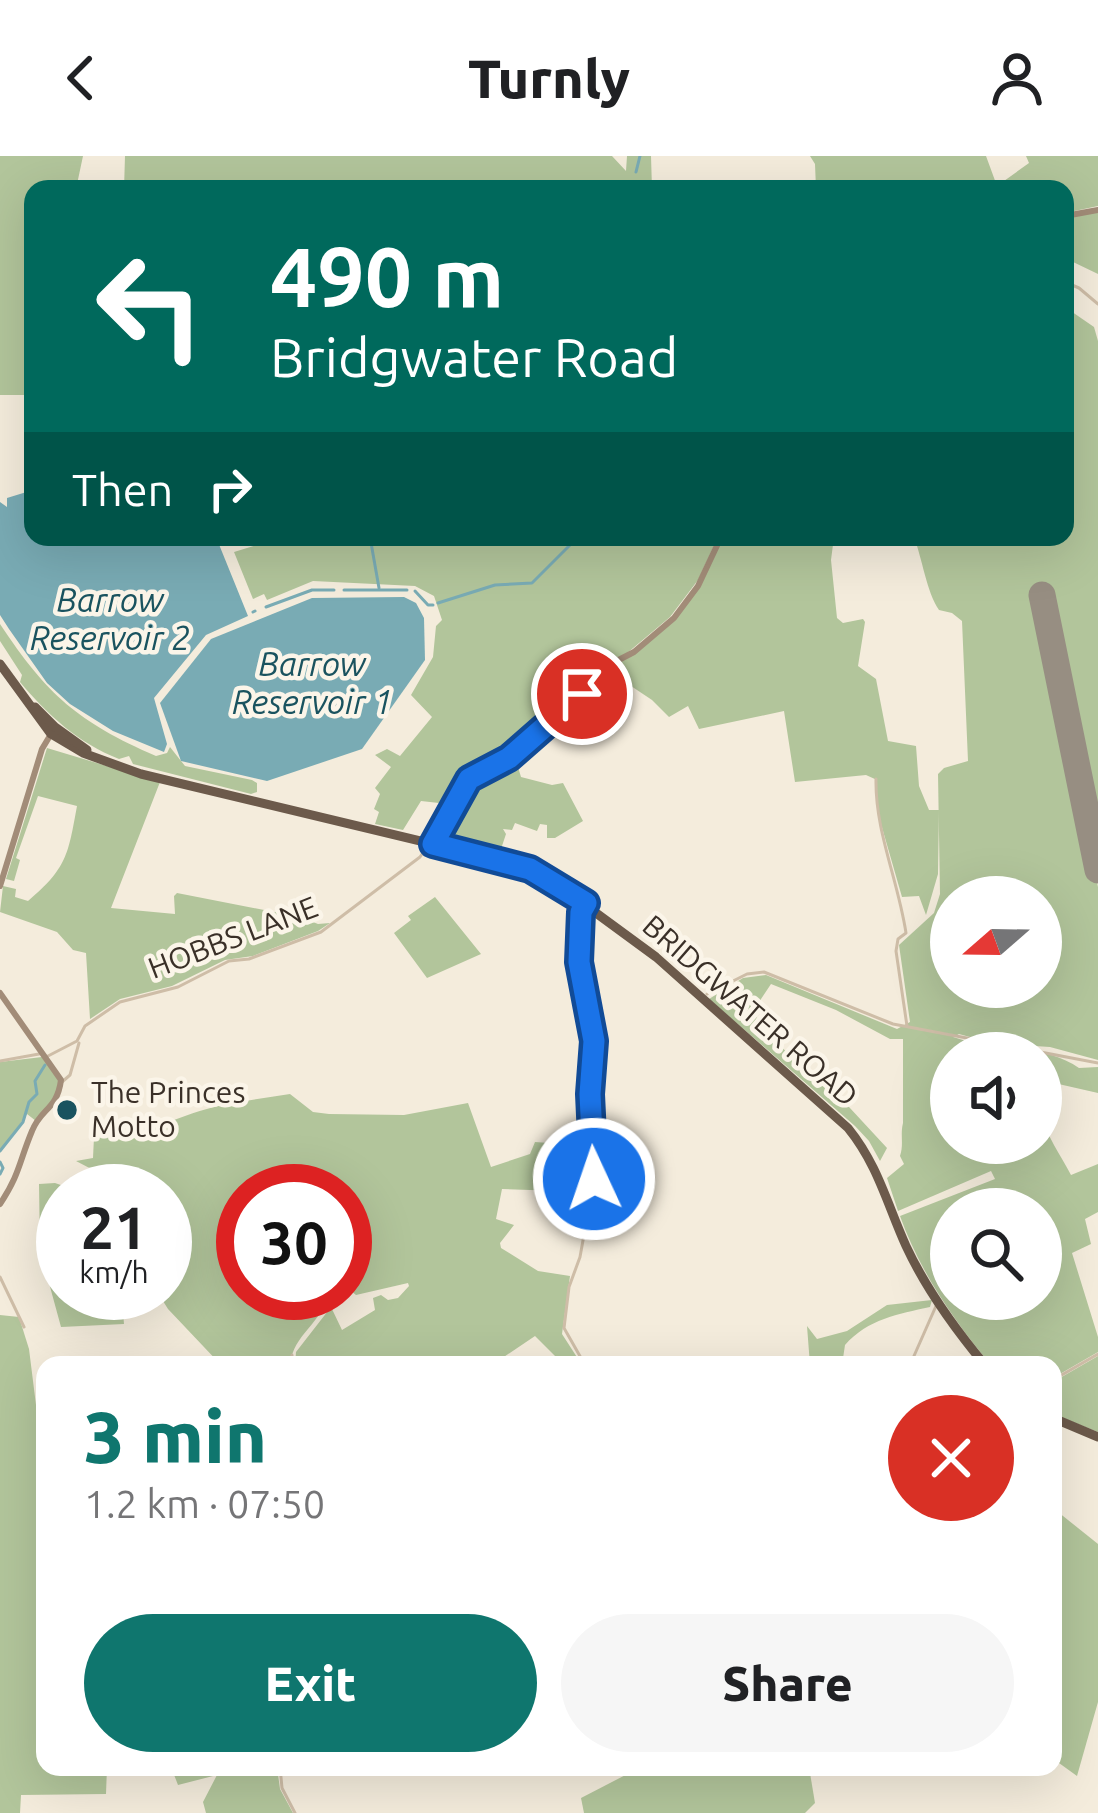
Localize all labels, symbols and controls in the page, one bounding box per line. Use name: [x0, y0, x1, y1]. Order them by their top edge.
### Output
icon: back: [48, 45, 114, 111]
icon: person: [984, 45, 1050, 111]
text: Turnly: [468, 48, 630, 108]
icon: left: [72, 228, 228, 384]
text: 490 m: [270, 229, 504, 323]
text: Bridgwater Road: [270, 327, 678, 387]
icon: right: [197, 456, 263, 522]
text: Then: [72, 464, 173, 515]
water label: Barrow Reservoir 2: [30, 581, 190, 656]
pin: [531, 643, 633, 745]
water label: Barrow Reservoir 1: [232, 645, 392, 720]
icon: arrive: [549, 661, 615, 727]
north arrow: [930, 876, 1062, 1008]
map controls: [930, 876, 1062, 1320]
street label: HOBBS LANE: [143, 889, 322, 985]
street label: BRIDGWATER ROAD: [636, 908, 865, 1113]
button: sound: [930, 1032, 1062, 1164]
place label: The Princes Motto: [91, 1075, 245, 1143]
marker: The Princes Motto: [54, 1097, 80, 1123]
position arrow: [531, 1116, 657, 1242]
speed limit sign: 30: [216, 1164, 372, 1320]
button: search: [930, 1188, 1062, 1320]
text: 21: [80, 1193, 148, 1260]
text: km/h: [79, 1255, 149, 1289]
button: close: [888, 1395, 1014, 1521]
text: 3 min: [84, 1396, 267, 1477]
text: 1.2 km · 07:50: [84, 1482, 325, 1525]
button: Exit: [84, 1614, 537, 1752]
button: Share: [561, 1614, 1014, 1752]

